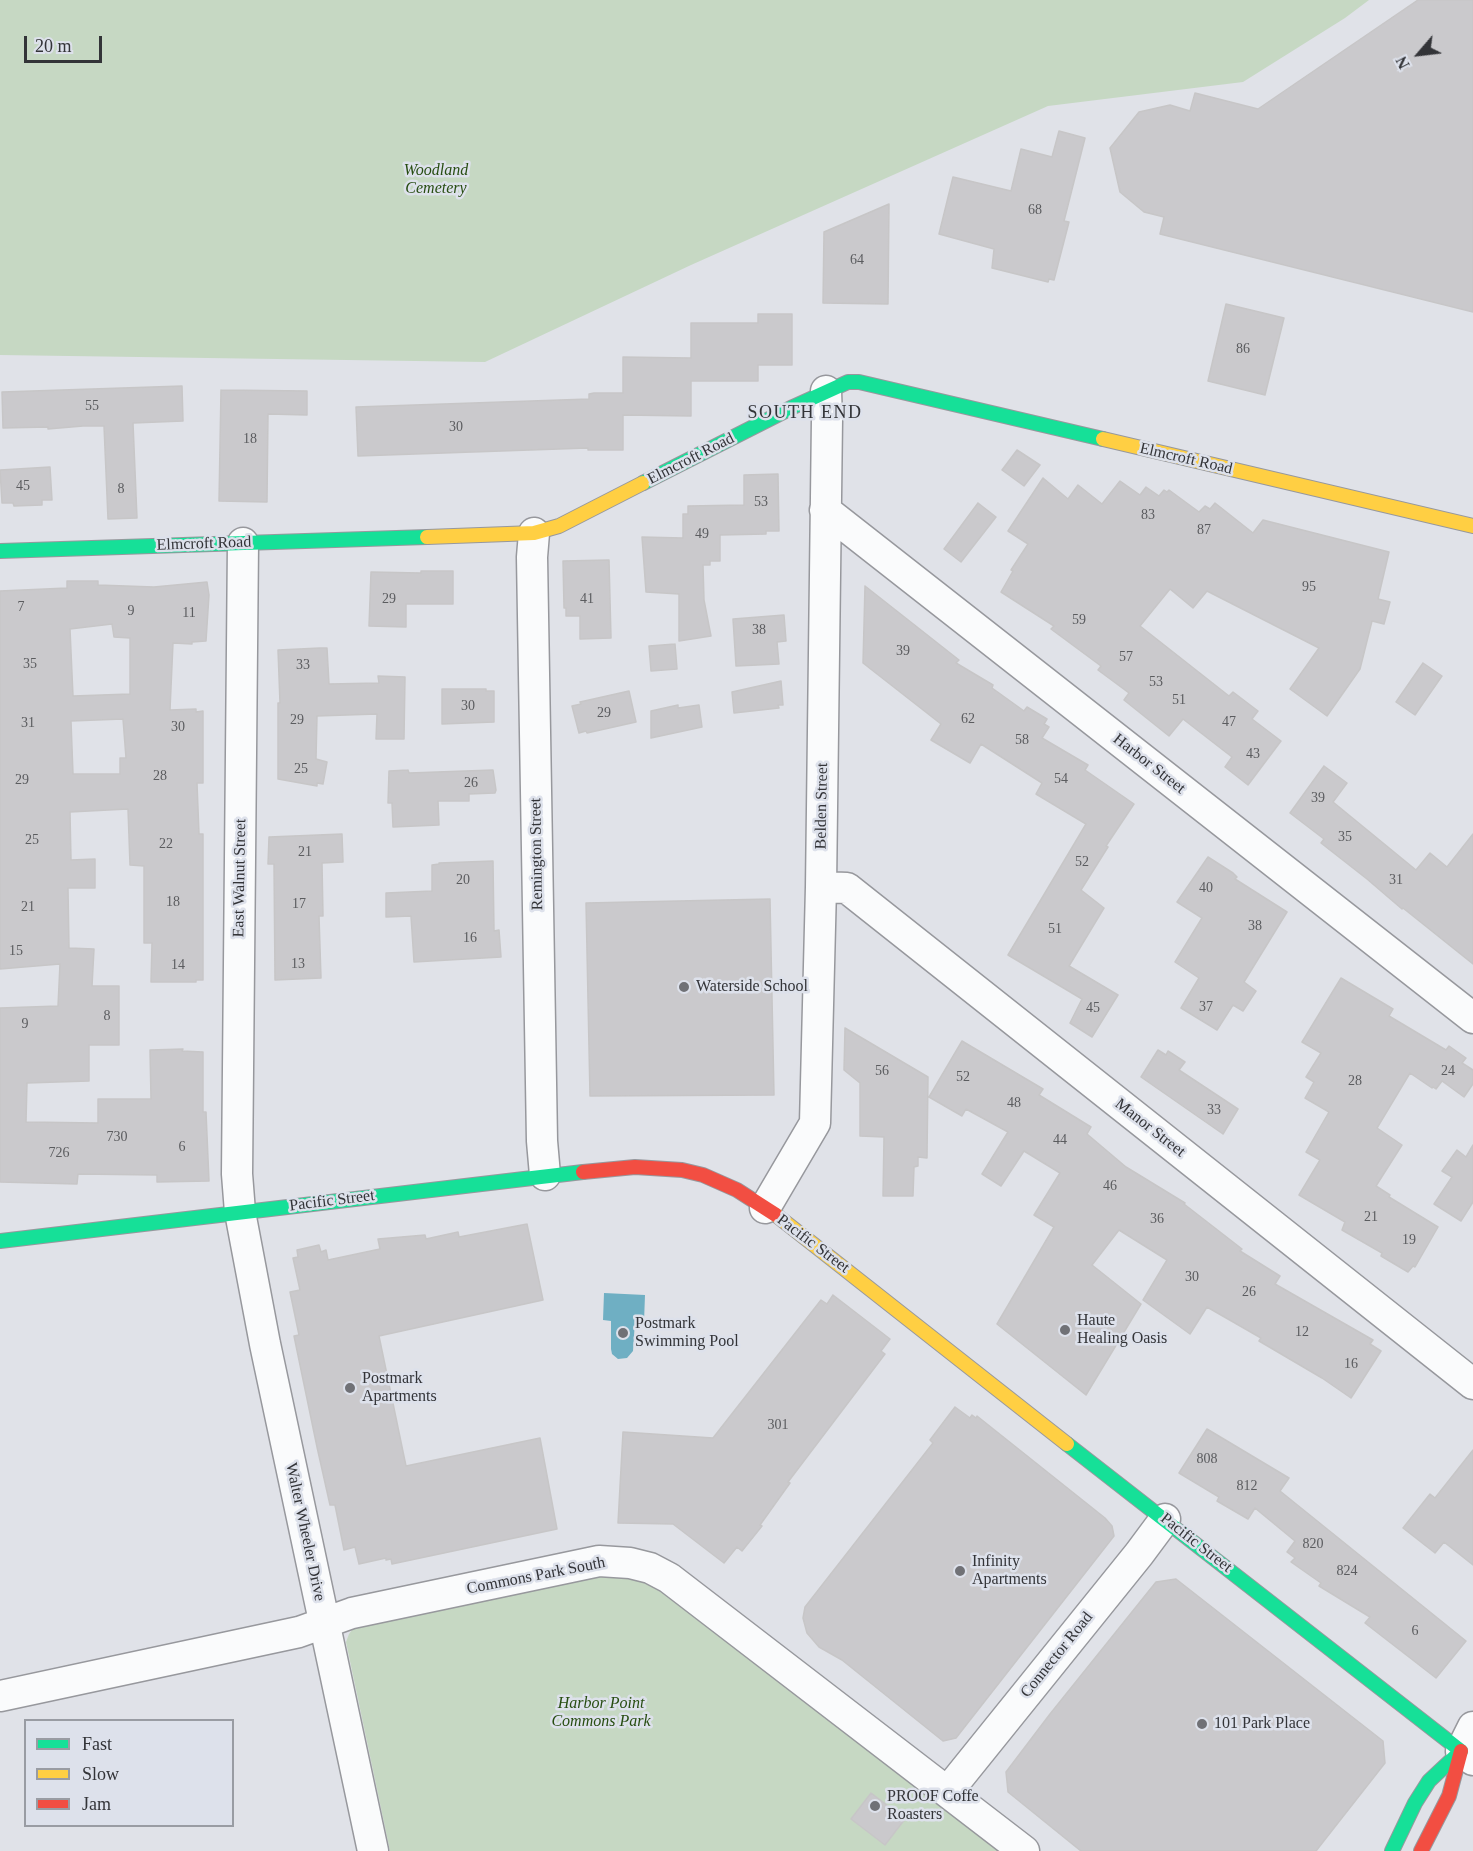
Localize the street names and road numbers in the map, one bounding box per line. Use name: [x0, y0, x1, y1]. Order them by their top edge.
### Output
street label: Elmcroft Road: [644, 429, 738, 489]
street label: Elmcroft Road: [1138, 439, 1234, 479]
street label: Elmcroft Road: [156, 533, 252, 555]
street label: Harbor Street: [1109, 730, 1189, 798]
street label: Belden Street: [812, 763, 832, 849]
street label: Remington Street: [526, 798, 548, 910]
street label: East Walnut Street: [229, 819, 251, 937]
street label: Manor Street: [1111, 1095, 1189, 1161]
street label: Pacific Street: [288, 1186, 376, 1216]
street label: Pacific Street: [773, 1211, 853, 1277]
street label: Walter Wheeler Drive: [281, 1461, 329, 1603]
street label: Pacific Street: [1156, 1509, 1236, 1577]
street label: Commons Park South: [465, 1553, 607, 1599]
street label: Connector Road: [1017, 1608, 1097, 1702]

